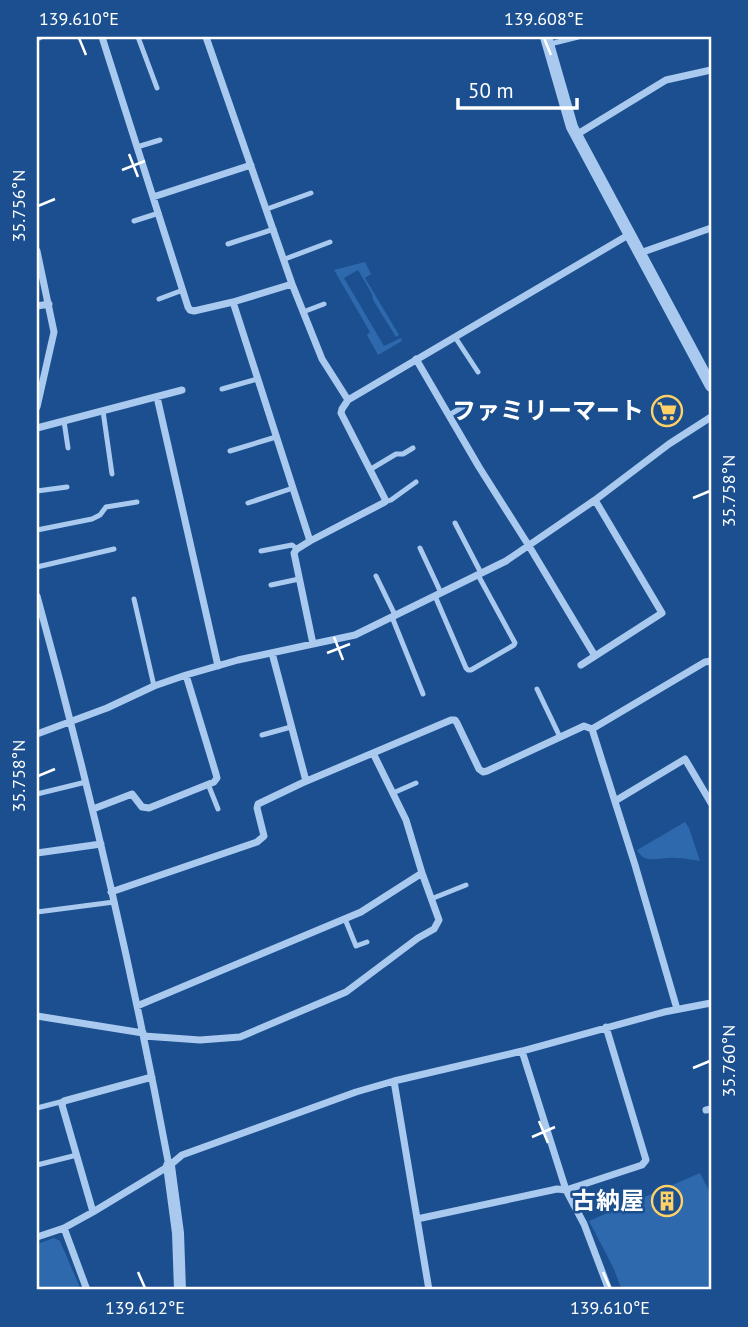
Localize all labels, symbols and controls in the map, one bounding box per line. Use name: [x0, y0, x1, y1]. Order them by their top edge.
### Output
text: 139.610°E: [39, 7, 119, 30]
text: 139.608°E: [504, 7, 584, 30]
scale bar: [458, 66, 576, 110]
text: 50 m: [468, 77, 514, 104]
text: 35.756°N: [7, 170, 30, 242]
supermarket icon: ファミリーマート: [650, 394, 684, 428]
place label: ファミリーマート: [452, 395, 644, 426]
text: 35.758°N: [717, 455, 740, 527]
text: 35.758°N: [7, 740, 30, 812]
text: 35.760°N: [717, 1025, 740, 1097]
building icon: 古納屋: [650, 1184, 684, 1218]
place label: 古納屋: [572, 1185, 644, 1216]
text: 139.612°E: [105, 1296, 185, 1319]
text: 139.610°E: [570, 1296, 650, 1319]

